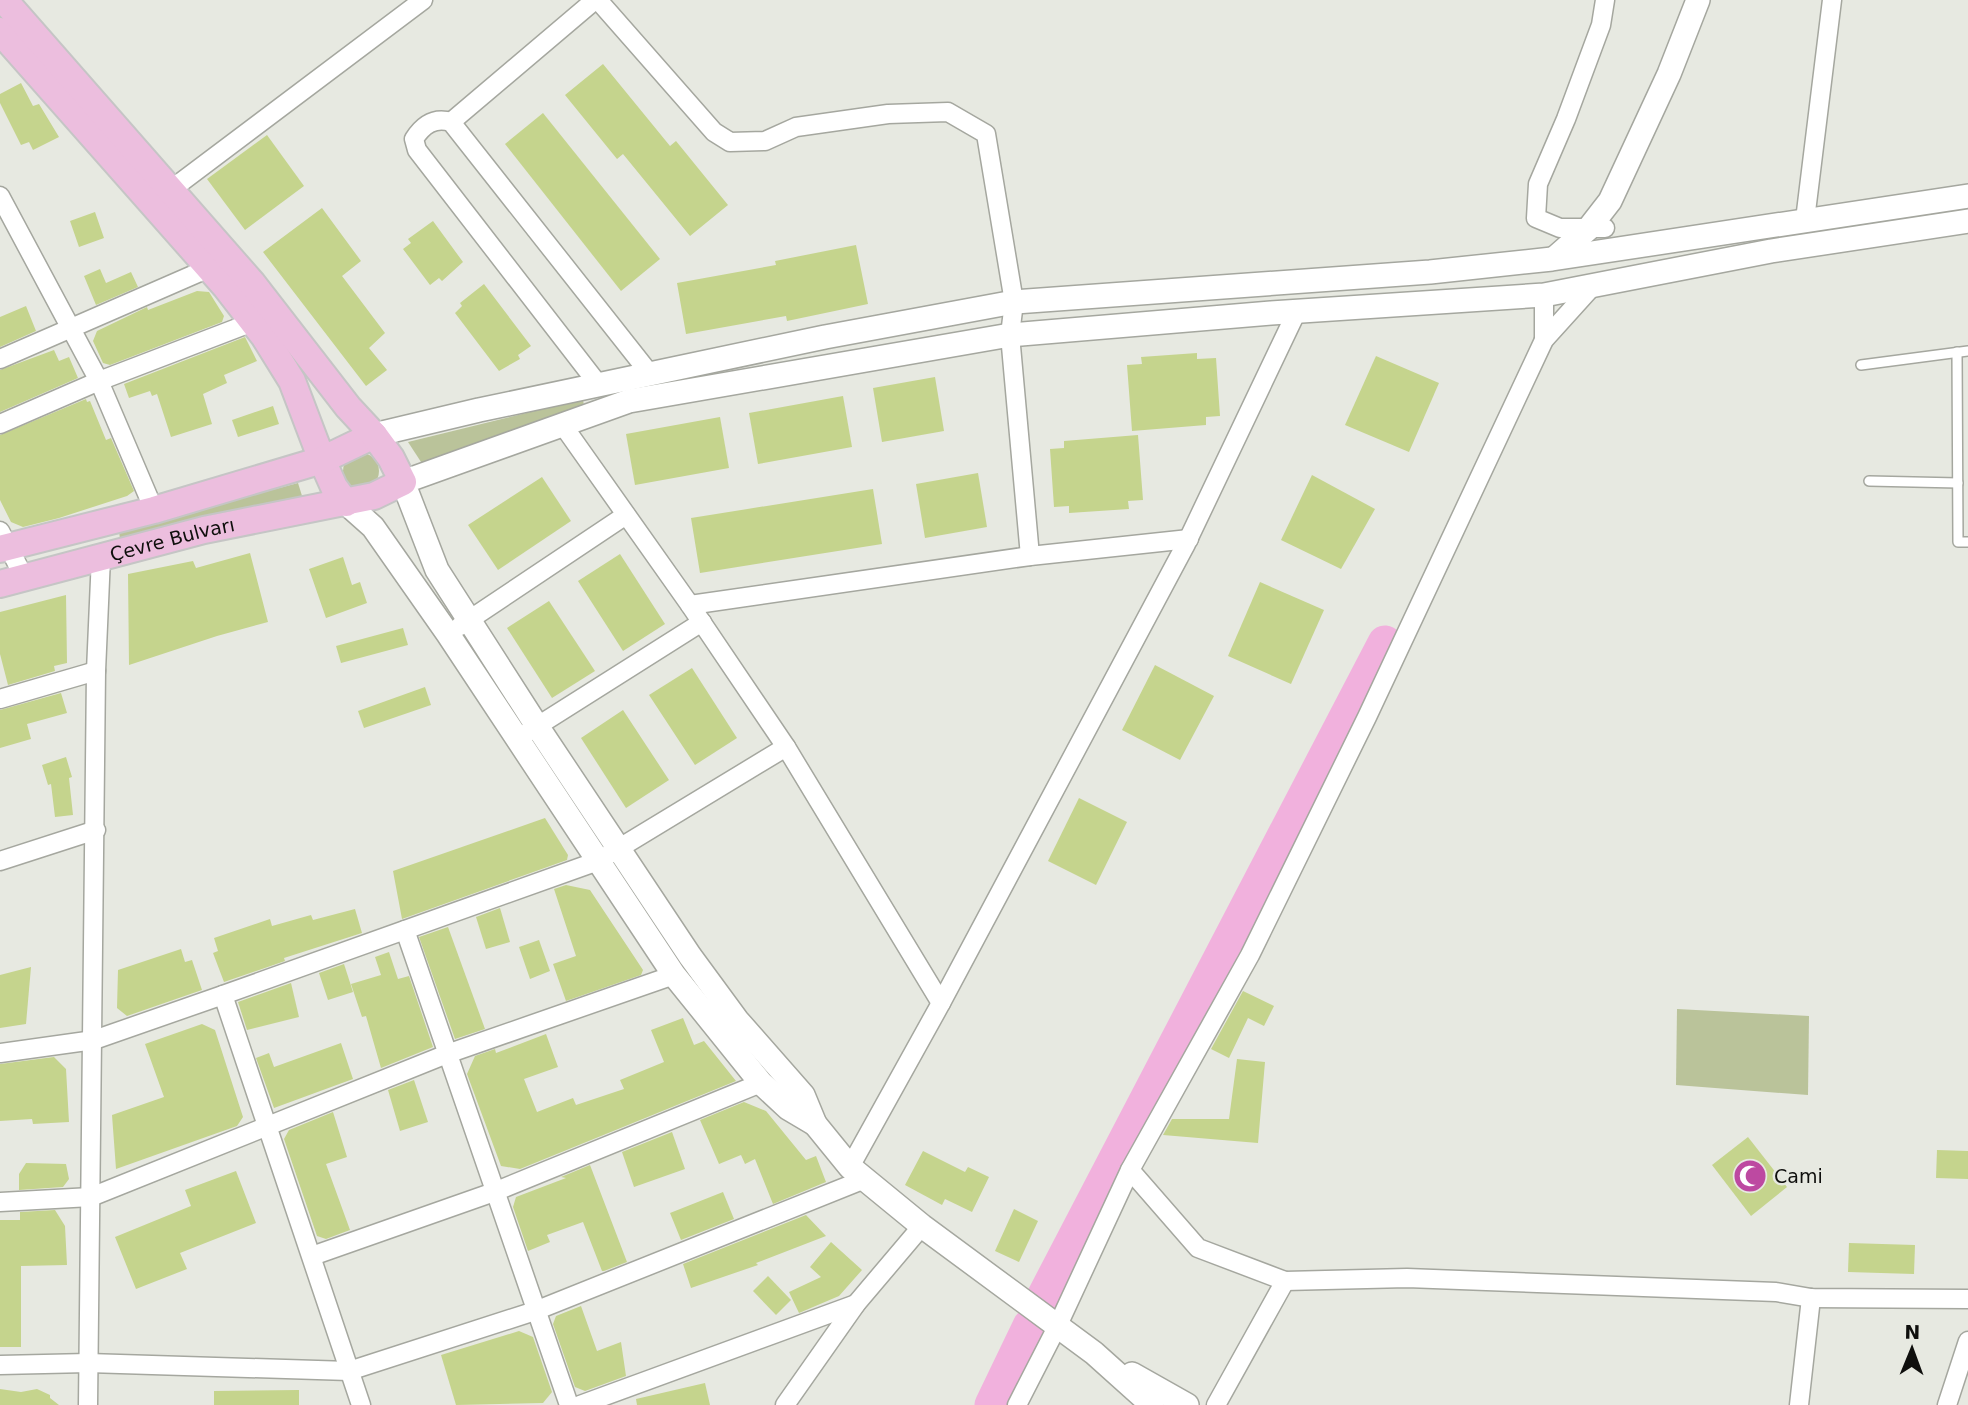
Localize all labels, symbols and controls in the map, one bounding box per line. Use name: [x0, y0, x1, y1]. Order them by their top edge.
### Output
street label: Çevre Bulvarı: [108, 513, 236, 565]
mosque icon: Cami: [1731, 1157, 1769, 1195]
place label: Cami: [1774, 1165, 1823, 1187]
north arrow: [1877, 1314, 1947, 1384]
text: N: [1904, 1321, 1920, 1343]

